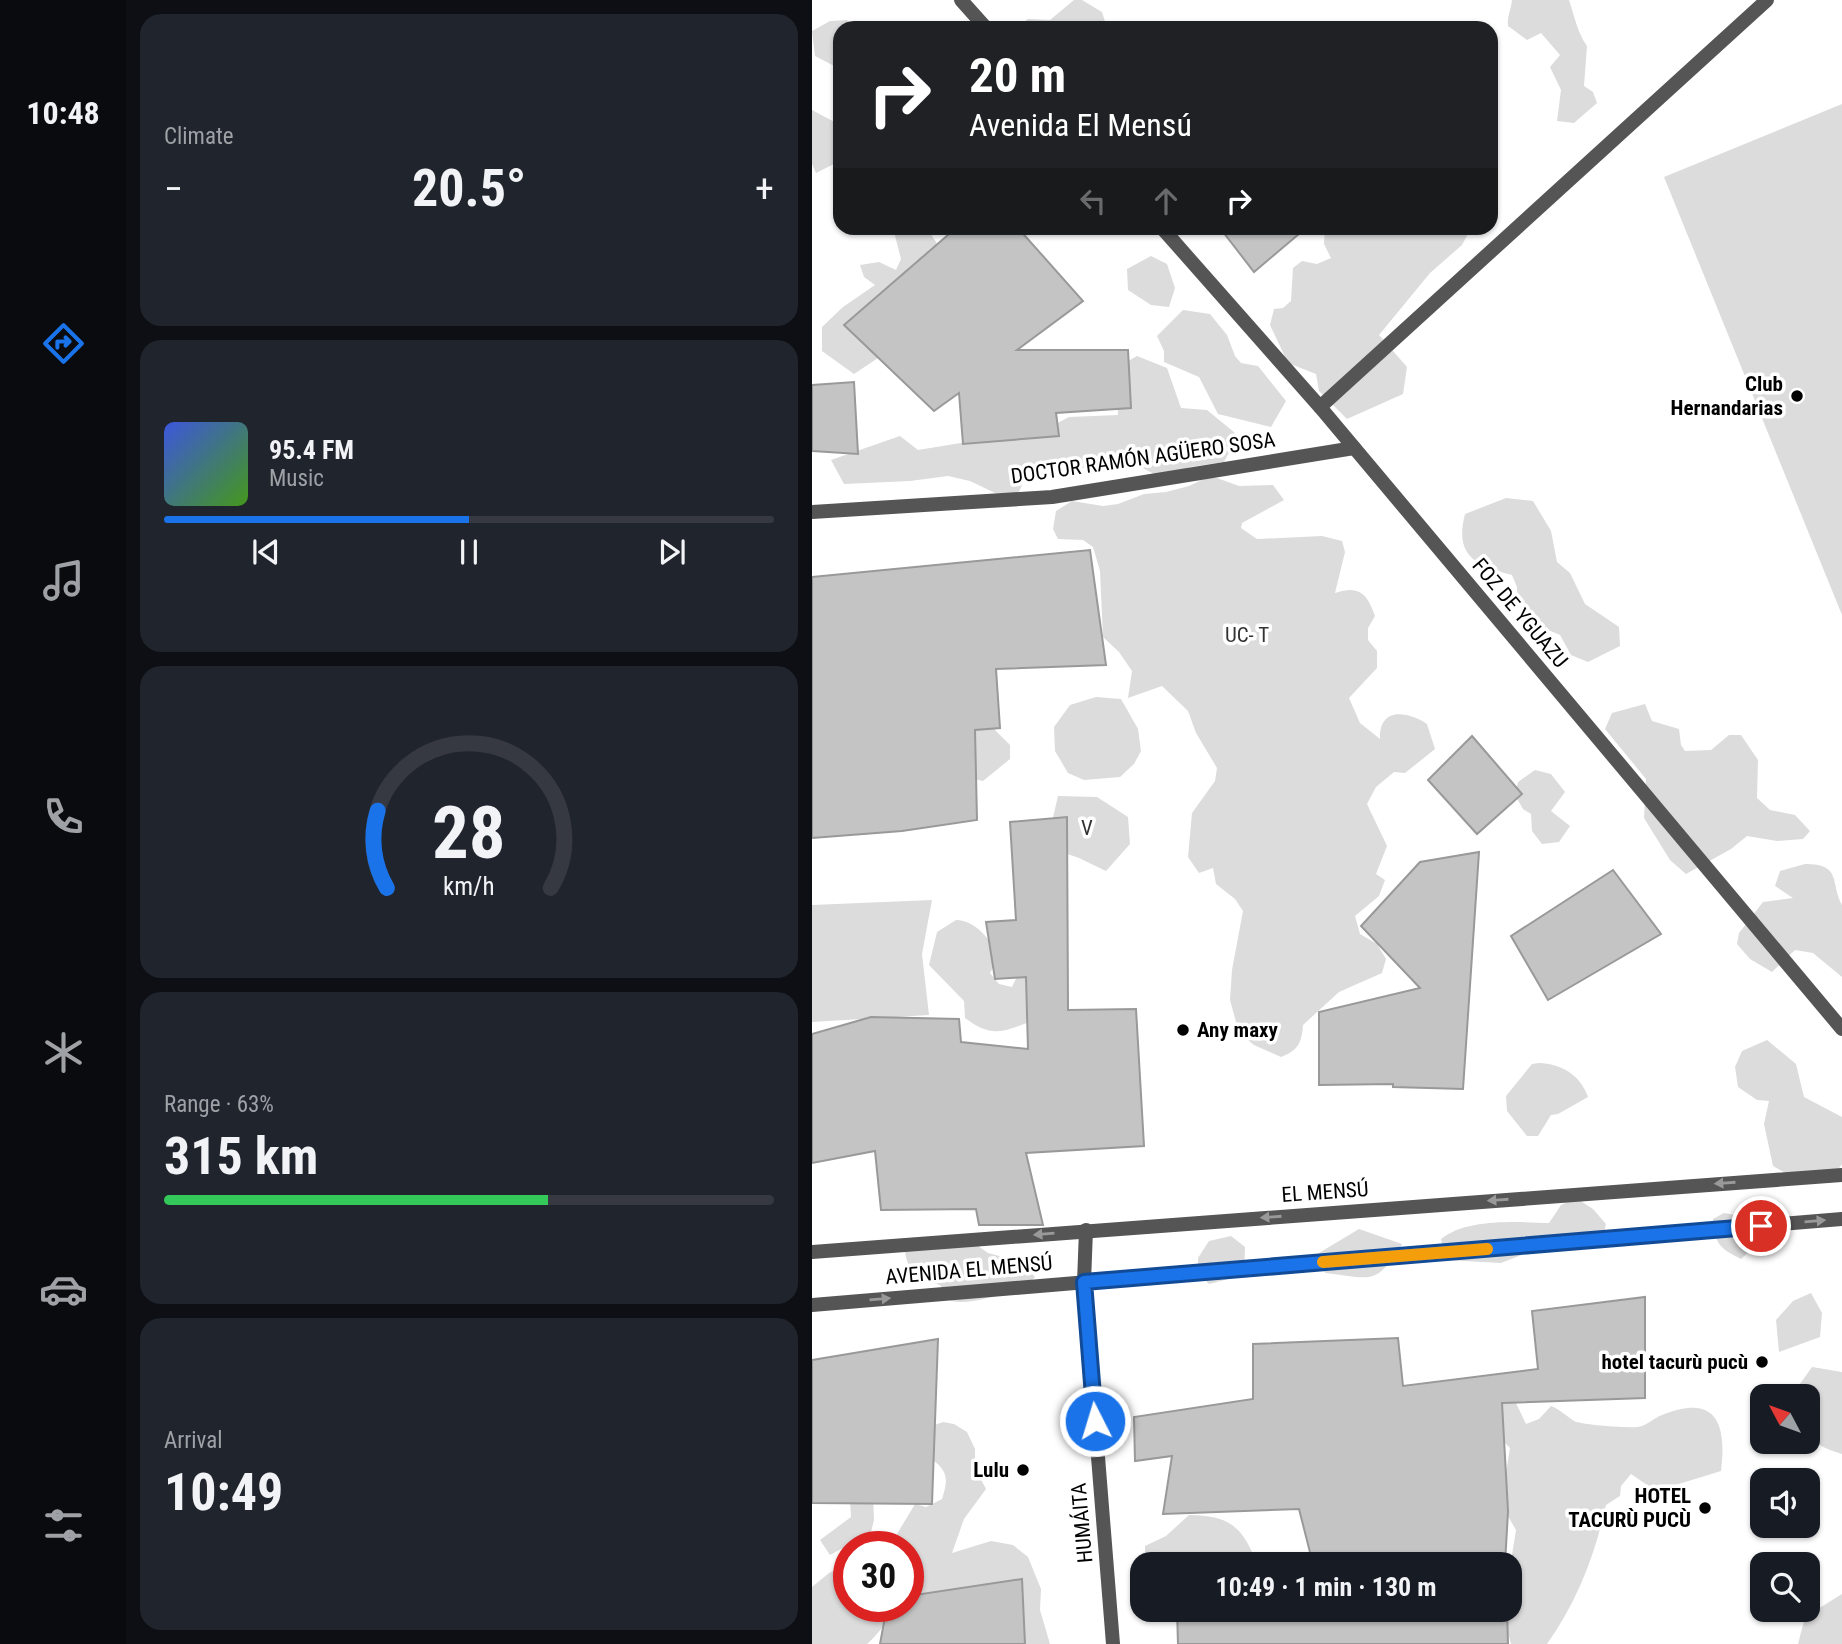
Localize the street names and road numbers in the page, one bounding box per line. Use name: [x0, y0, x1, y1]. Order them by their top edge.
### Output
street label: DOCTOR RAMÓN AGÜERO SOSA: [1009, 428, 1277, 488]
street label: FOZ DE YGUAZU: [1467, 554, 1573, 672]
street label: EL MENSÚ: [1281, 1177, 1369, 1207]
street label: AVENIDA EL MENSÚ: [884, 1251, 1054, 1289]
street label: HUMÁITA: [1067, 1482, 1097, 1564]

